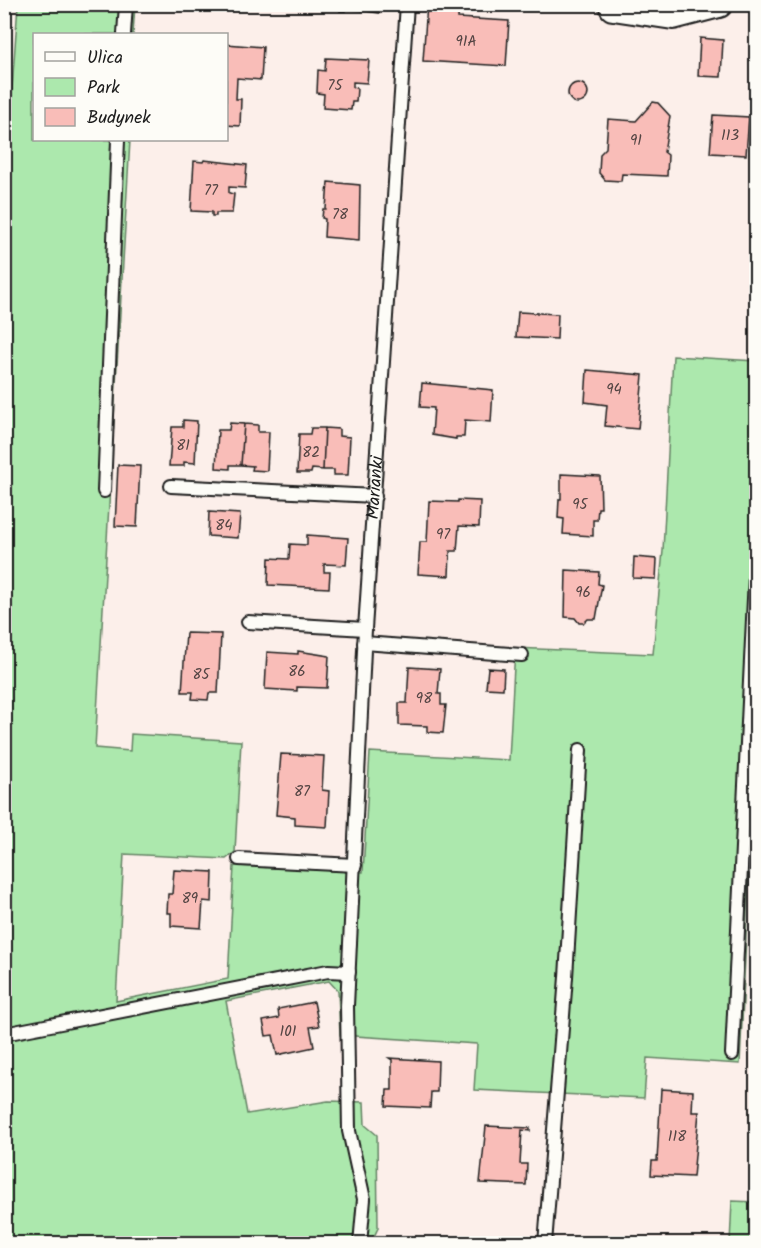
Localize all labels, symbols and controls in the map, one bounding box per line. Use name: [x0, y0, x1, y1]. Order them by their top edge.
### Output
house number: 91A: [455, 30, 477, 54]
legend: [33, 33, 228, 141]
text: Ulica: [87, 44, 123, 73]
text: Park: [87, 74, 120, 103]
house number: 75: [328, 74, 343, 98]
text: Budynek: [87, 104, 151, 133]
house number: 113: [721, 124, 739, 148]
house number: 91: [630, 129, 642, 153]
house number: 77: [204, 179, 219, 203]
house number: 78: [332, 203, 349, 227]
house number: 94: [606, 378, 622, 402]
house number: 81: [176, 434, 190, 458]
house number: 82: [302, 441, 320, 465]
street label: Marianki: [359, 454, 393, 520]
house number: 95: [572, 493, 589, 517]
house number: 84: [215, 514, 233, 538]
house number: 97: [436, 523, 451, 547]
house number: 96: [575, 581, 591, 605]
house number: 86: [288, 660, 306, 684]
house number: 85: [192, 663, 210, 687]
house number: 98: [416, 687, 433, 711]
house number: 87: [294, 780, 311, 804]
house number: 89: [182, 887, 199, 911]
house number: 101: [280, 1020, 297, 1044]
house number: 118: [668, 1125, 687, 1149]

